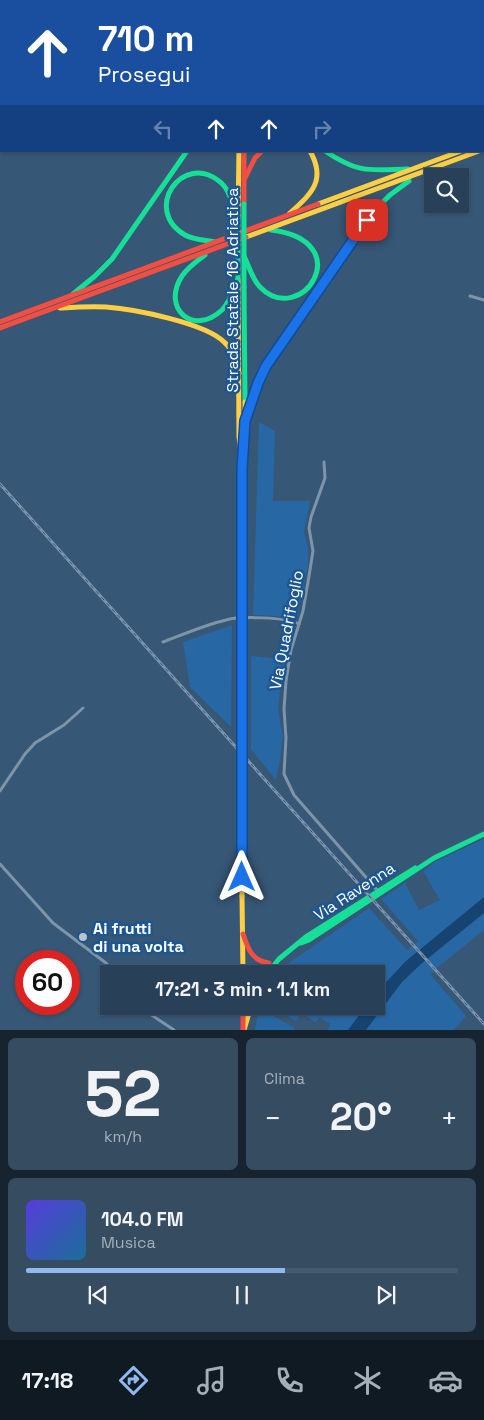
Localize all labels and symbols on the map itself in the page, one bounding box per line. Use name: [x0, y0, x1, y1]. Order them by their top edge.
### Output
street label: Strada Statale 16 Adriatica: [222, 188, 243, 392]
pin: [346, 199, 388, 241]
street label: Via Quadrifoglio: [265, 568, 308, 692]
position arrow: [215, 850, 267, 902]
street label: Via Ravenna: [310, 857, 399, 925]
place label: Ai frutti di una volta: [93, 918, 184, 957]
marker: Ai frutti di una volta: [77, 931, 89, 943]
speed limit sign: 60: [15, 950, 80, 1015]

